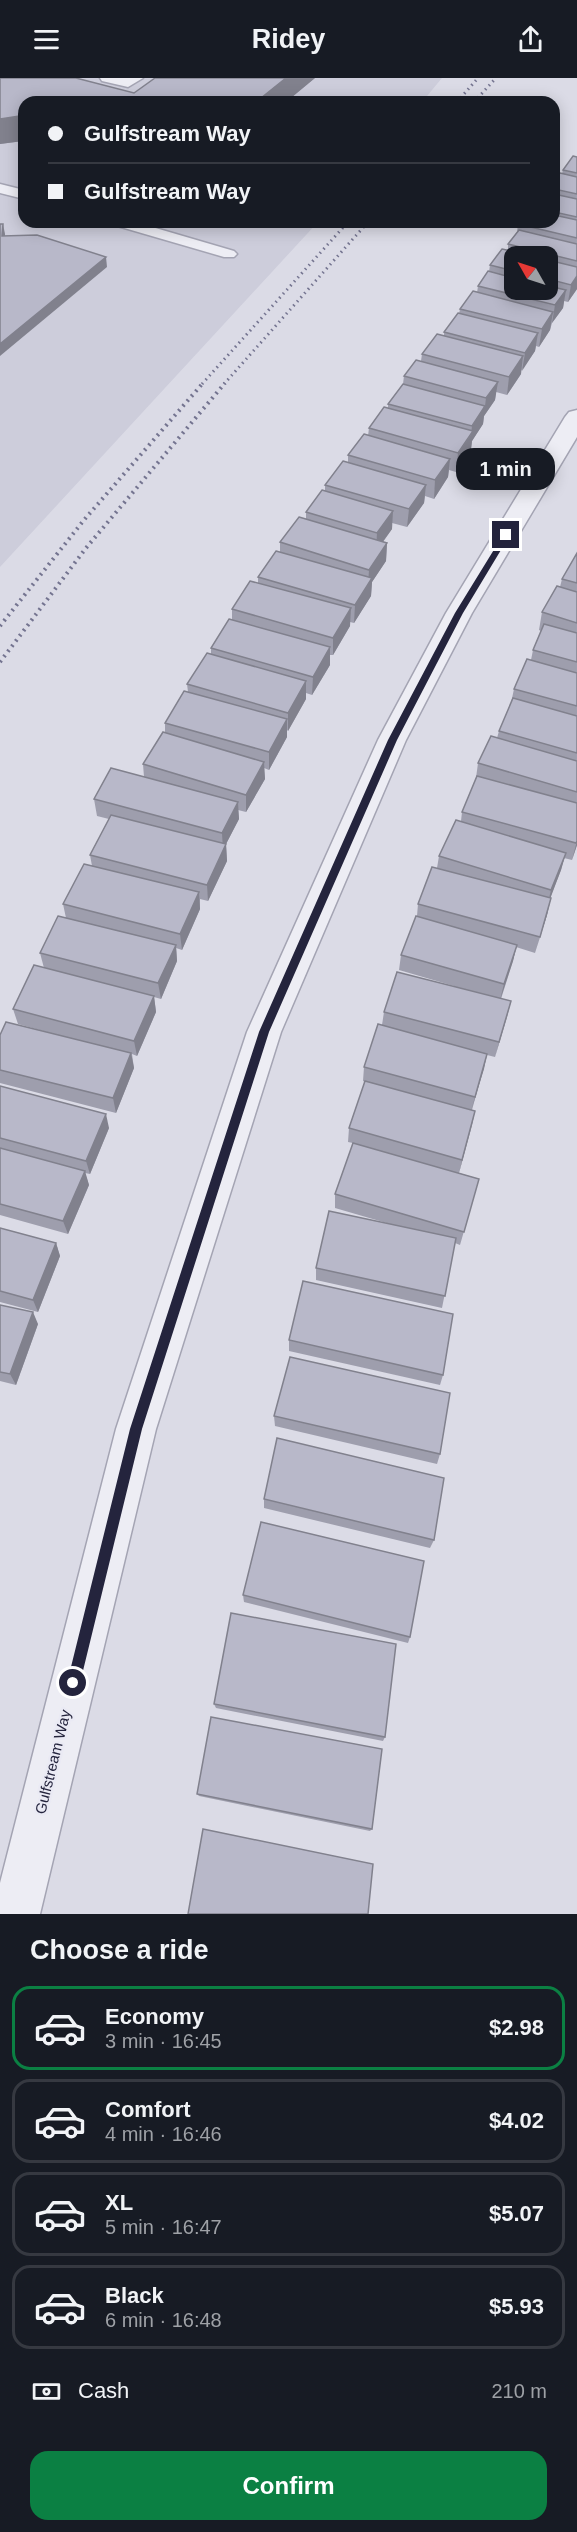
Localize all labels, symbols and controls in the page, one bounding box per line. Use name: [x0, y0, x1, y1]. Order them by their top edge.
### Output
icon: menu: [30, 23, 63, 56]
icon: share: [514, 23, 547, 56]
text: Ridey: [252, 24, 325, 54]
text: Gulfstream Way: [84, 121, 251, 146]
text: Gulfstream Way: [84, 179, 251, 204]
north arrow: [504, 246, 558, 300]
map controls: [504, 246, 558, 300]
callout: 1 min: [456, 448, 556, 490]
text: 1 min: [479, 458, 532, 480]
route end: [492, 521, 519, 548]
route start: [59, 1669, 86, 1696]
street label: Gulfstream Way: [31, 1707, 74, 1816]
text: Choose a ride: [30, 1935, 209, 1965]
icon: car: [33, 2001, 87, 2055]
text: Economy: [105, 2004, 204, 2029]
text: $2.98: [489, 2015, 544, 2040]
text: 3 min · 16:45: [105, 2030, 222, 2052]
icon: car: [33, 2094, 87, 2148]
text: Comfort: [105, 2097, 191, 2122]
text: $4.02: [489, 2108, 544, 2133]
text: 4 min · 16:46: [105, 2123, 222, 2145]
icon: car: [33, 2187, 87, 2241]
text: XL: [105, 2190, 133, 2215]
text: $5.07: [489, 2201, 544, 2226]
text: 5 min · 16:47: [105, 2216, 222, 2238]
icon: car: [33, 2280, 87, 2334]
text: Black: [105, 2283, 164, 2308]
text: $5.93: [489, 2294, 544, 2319]
text: 6 min · 16:48: [105, 2309, 222, 2331]
icon: cash: [30, 2375, 63, 2408]
text: Cash: [78, 2378, 129, 2403]
text: 210 m: [491, 2380, 547, 2402]
button: Confirm: [30, 2451, 547, 2520]

